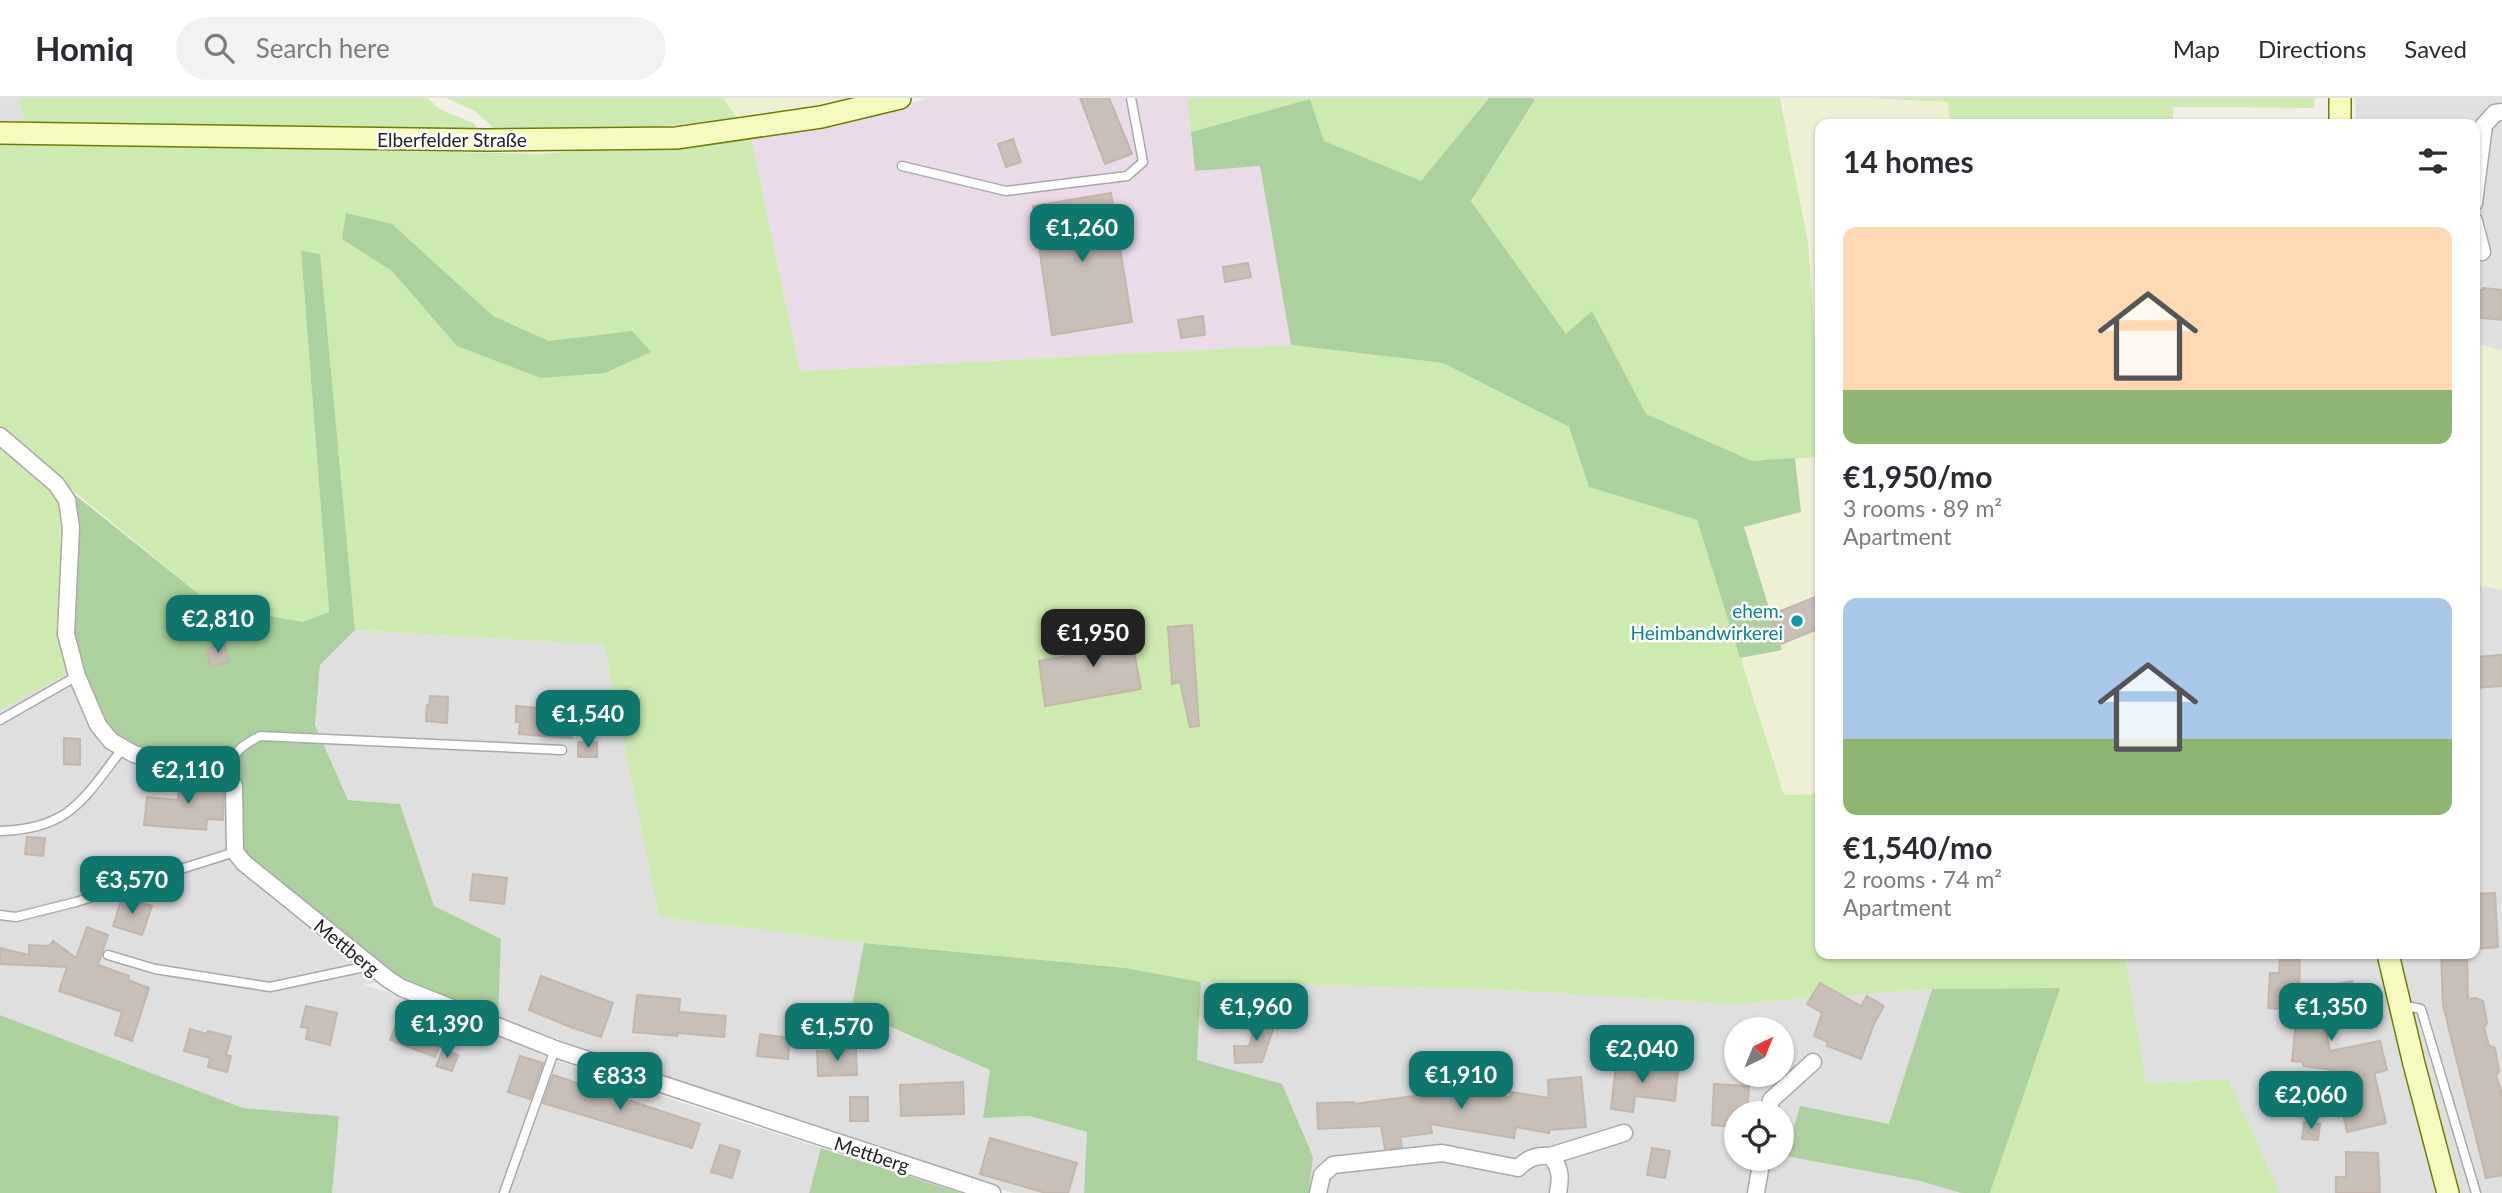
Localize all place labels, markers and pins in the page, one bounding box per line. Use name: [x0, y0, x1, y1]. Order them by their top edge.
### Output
pin: €1,260: [1025, 204, 1139, 264]
pin: €2,810: [161, 596, 275, 655]
place label: ehem. Heimbandwirkerei: [1631, 599, 1783, 644]
pin: €1,950: [1036, 610, 1150, 669]
marker: ehem. Heimbandwirkerei: [1789, 613, 1805, 629]
pin: €1,540: [531, 690, 645, 750]
pin: €2,110: [131, 746, 245, 806]
pin: €3,570: [75, 856, 189, 916]
pin: €1,960: [1199, 984, 1313, 1043]
pin: €1,350: [2274, 984, 2388, 1043]
pin: €1,390: [390, 1000, 504, 1060]
pin: €1,570: [780, 1004, 894, 1063]
pin: €2,040: [1585, 1026, 1699, 1085]
pin: €833: [579, 1052, 661, 1112]
pin: €1,910: [1404, 1052, 1518, 1111]
pin: €2,060: [2254, 1072, 2368, 1131]

